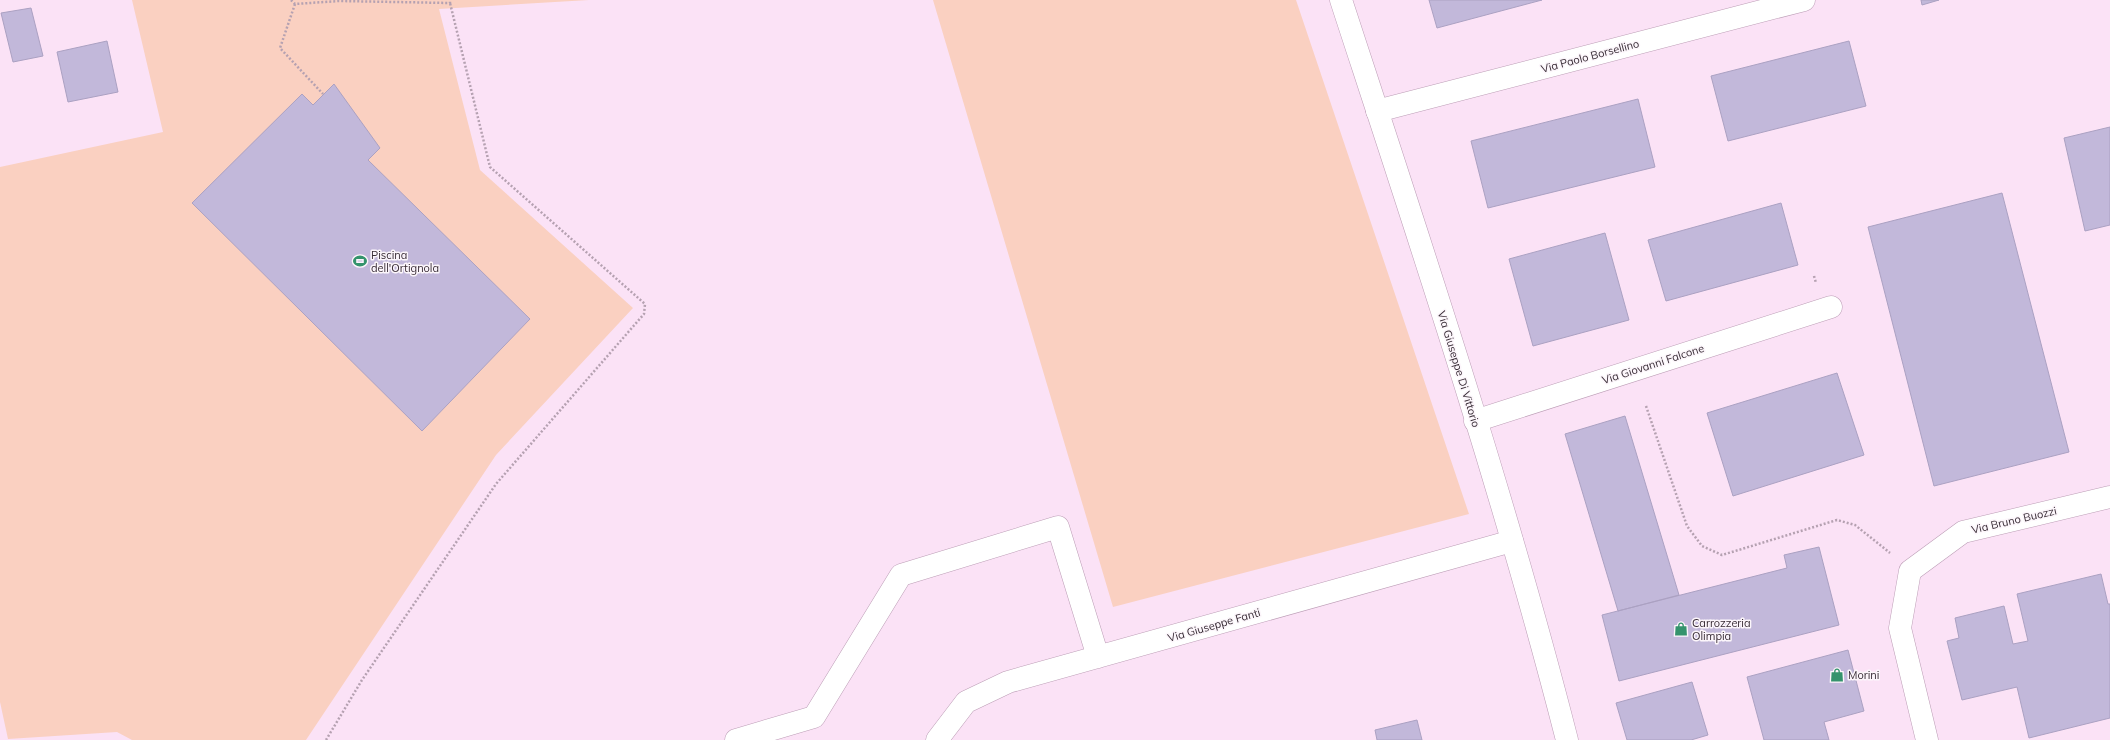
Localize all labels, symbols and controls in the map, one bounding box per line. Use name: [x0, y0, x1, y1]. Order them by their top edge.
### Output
street label: Via Paolo Borsellino: [1539, 36, 1641, 76]
place label: Piscina dell'Ortignola: [371, 248, 439, 275]
sports icon: Piscina dell'Ortignola: [352, 253, 368, 269]
street label: Via Giuseppe Di Vittorio: [1435, 309, 1483, 429]
street label: Via Giovanni Falcone: [1600, 341, 1706, 387]
street label: Via Bruno Buozzi: [1970, 503, 2058, 537]
street label: Via Giuseppe Fanti: [1166, 605, 1262, 645]
place label: Carrozzeria Olimpia: [1692, 616, 1751, 643]
shop icon: Carrozzeria Olimpia: [1673, 621, 1689, 637]
shop icon: Morini: [1829, 667, 1845, 683]
place label: Morini: [1848, 668, 1879, 682]

